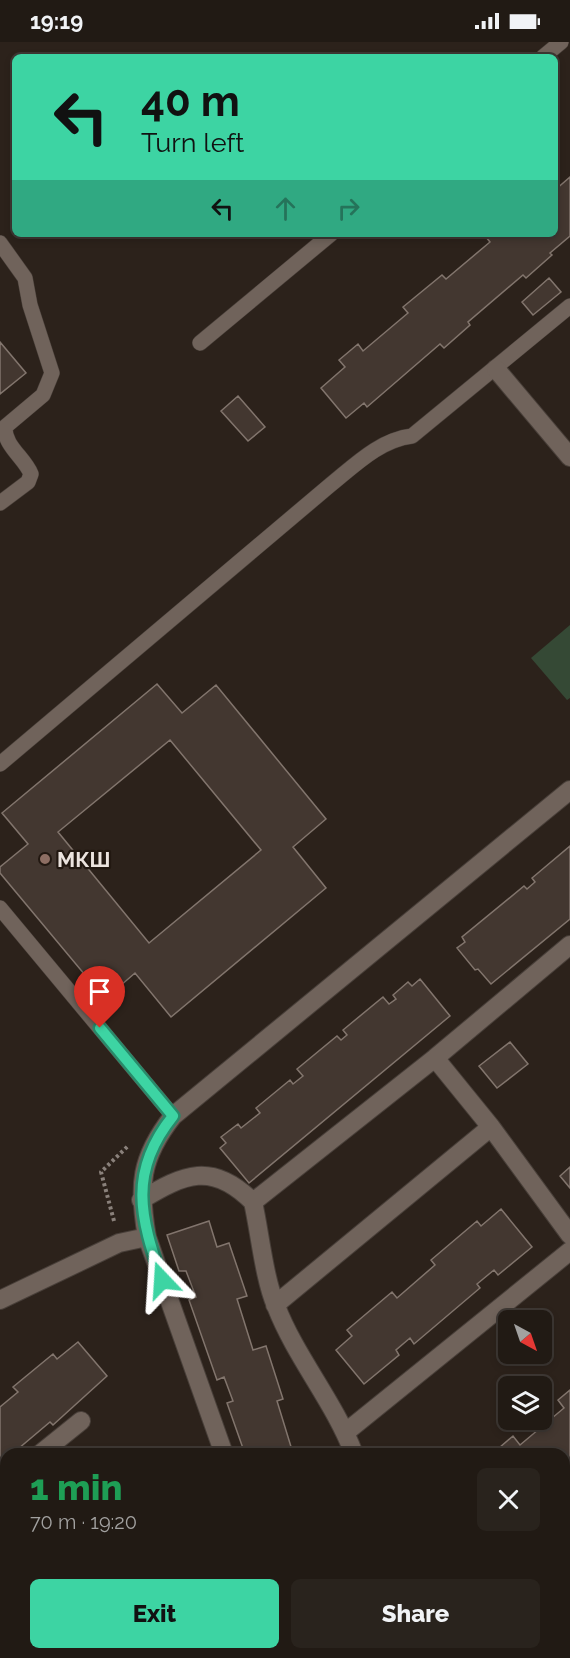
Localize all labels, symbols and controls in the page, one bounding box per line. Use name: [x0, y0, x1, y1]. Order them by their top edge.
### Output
text: 19:19: [30, 8, 83, 34]
text: 40 m: [141, 77, 240, 126]
icon: left: [42, 78, 120, 156]
text: Turn left: [141, 127, 244, 158]
icon: left: [206, 192, 239, 225]
icon: ahead: [269, 192, 302, 225]
icon: right: [332, 192, 365, 225]
place label: МКШ: [57, 847, 111, 872]
marker: МКШ: [38, 852, 52, 866]
pin: [74, 966, 125, 1028]
icon: arrive: [83, 975, 116, 1008]
position arrow: [130, 1248, 194, 1312]
north arrow: [498, 1310, 552, 1364]
map controls: [498, 1310, 552, 1430]
button: layers: [498, 1376, 552, 1430]
text: 1 min: [30, 1466, 122, 1508]
button: close: [477, 1468, 540, 1531]
text: 70 m · 19:20: [30, 1510, 137, 1534]
button: Exit: [30, 1579, 279, 1648]
button: Share: [291, 1579, 540, 1648]

